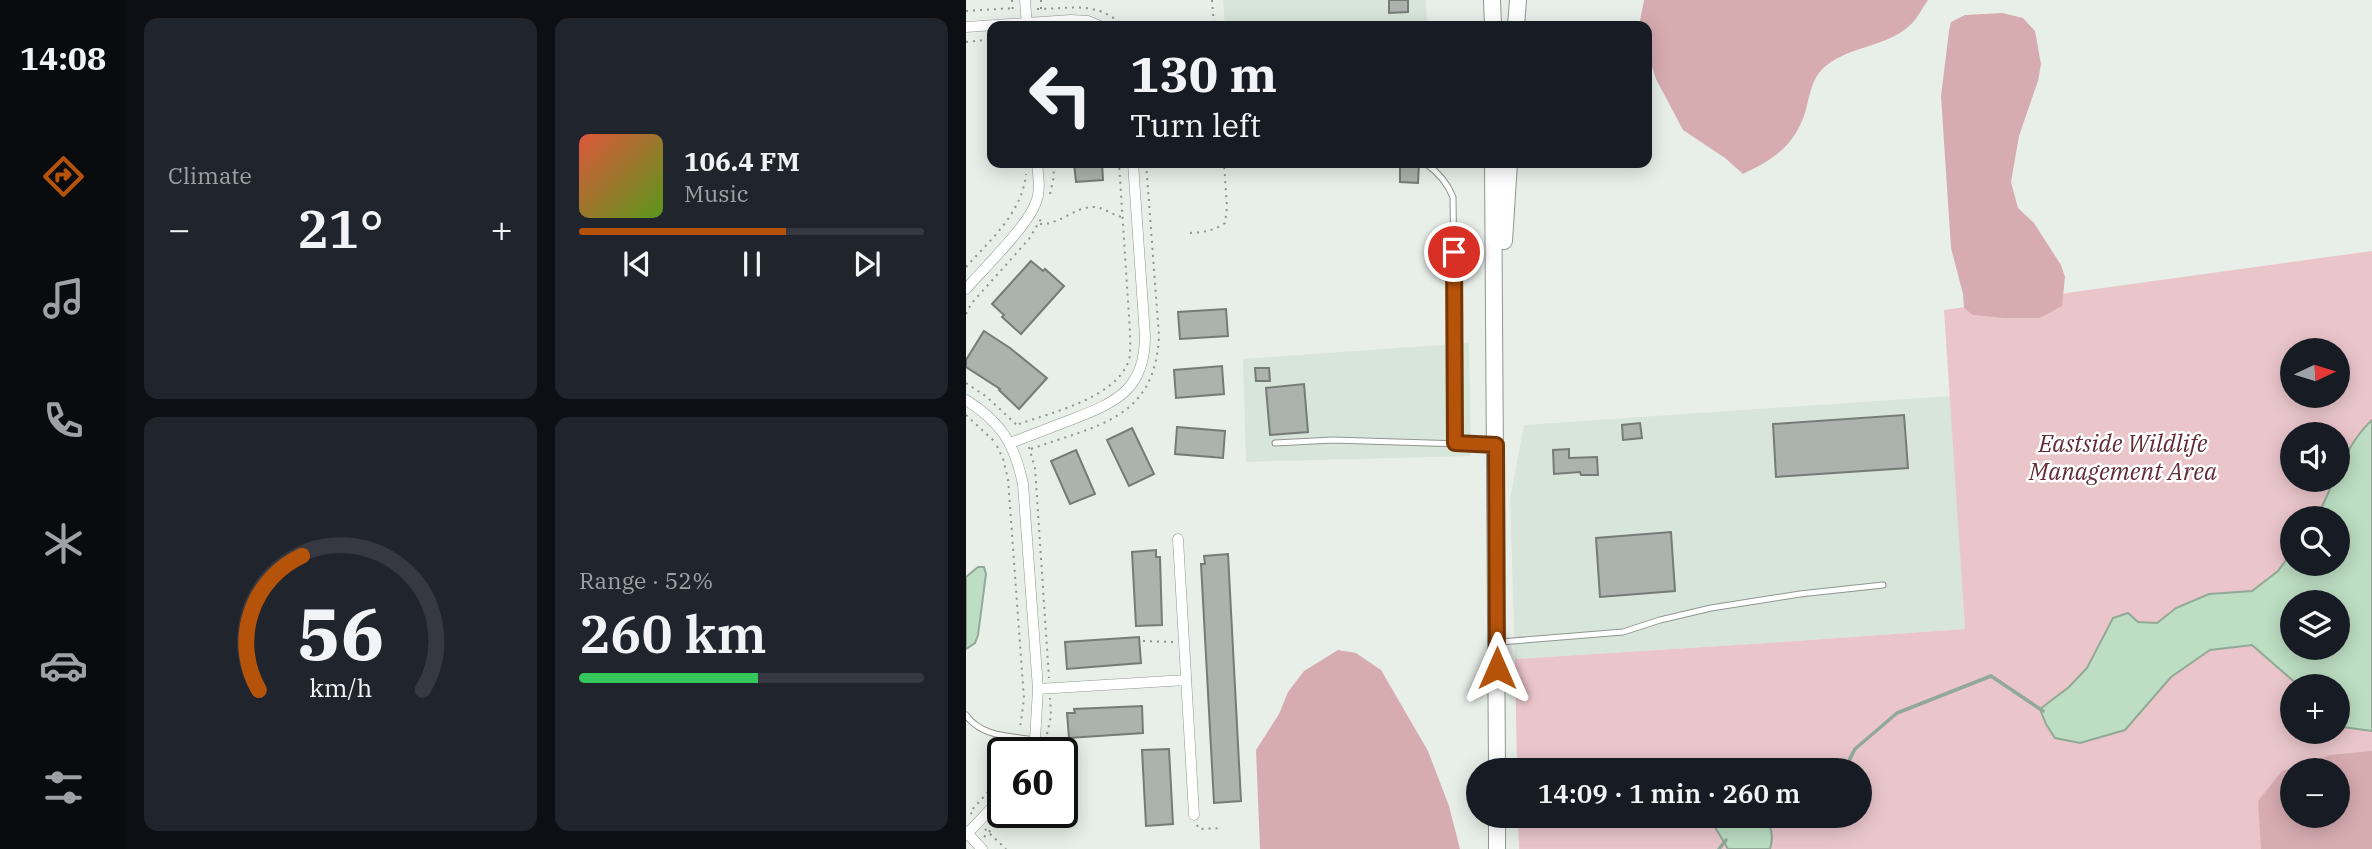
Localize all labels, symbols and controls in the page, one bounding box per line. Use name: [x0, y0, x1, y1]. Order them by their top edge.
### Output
text: 14:08: [20, 37, 106, 79]
text: 130 m: [1130, 42, 1277, 105]
icon: left: [1015, 49, 1106, 140]
text: Turn left: [1130, 104, 1261, 146]
text: 106.4 FM: [684, 144, 800, 178]
icon: directions: [39, 152, 88, 201]
text: Climate: [168, 160, 252, 190]
text: Music: [684, 178, 749, 208]
text: 21°: [297, 195, 384, 262]
text: −: [168, 204, 191, 253]
text: +: [490, 204, 513, 253]
pin: [1424, 222, 1484, 282]
icon: arrive: [1435, 233, 1473, 271]
icon: previous: [618, 245, 656, 283]
icon: pause: [733, 245, 771, 283]
icon: next: [848, 245, 886, 283]
icon: music: [39, 274, 88, 323]
north arrow: [2280, 338, 2350, 408]
map controls: [2280, 338, 2350, 828]
icon: phone: [39, 396, 88, 445]
button: sound: [2280, 422, 2350, 492]
park label: Eastside Wildlife Management Area: [2028, 427, 2217, 487]
button: search: [2280, 506, 2350, 576]
icon: climate: [39, 519, 88, 568]
text: Range · 52%: [579, 565, 713, 595]
text: 56: [297, 585, 384, 680]
button: layers: [2280, 590, 2350, 660]
text: 260 km: [579, 600, 767, 667]
position arrow: [1460, 631, 1534, 705]
icon: car: [39, 641, 88, 690]
text: km/h: [309, 671, 372, 704]
button: +: [2280, 674, 2350, 744]
speed limit sign: 60: [987, 737, 1078, 828]
button: −: [2280, 758, 2350, 828]
icon: filters: [39, 763, 88, 812]
text: 14:09 · 1 min · 260 m: [1538, 776, 1800, 810]

